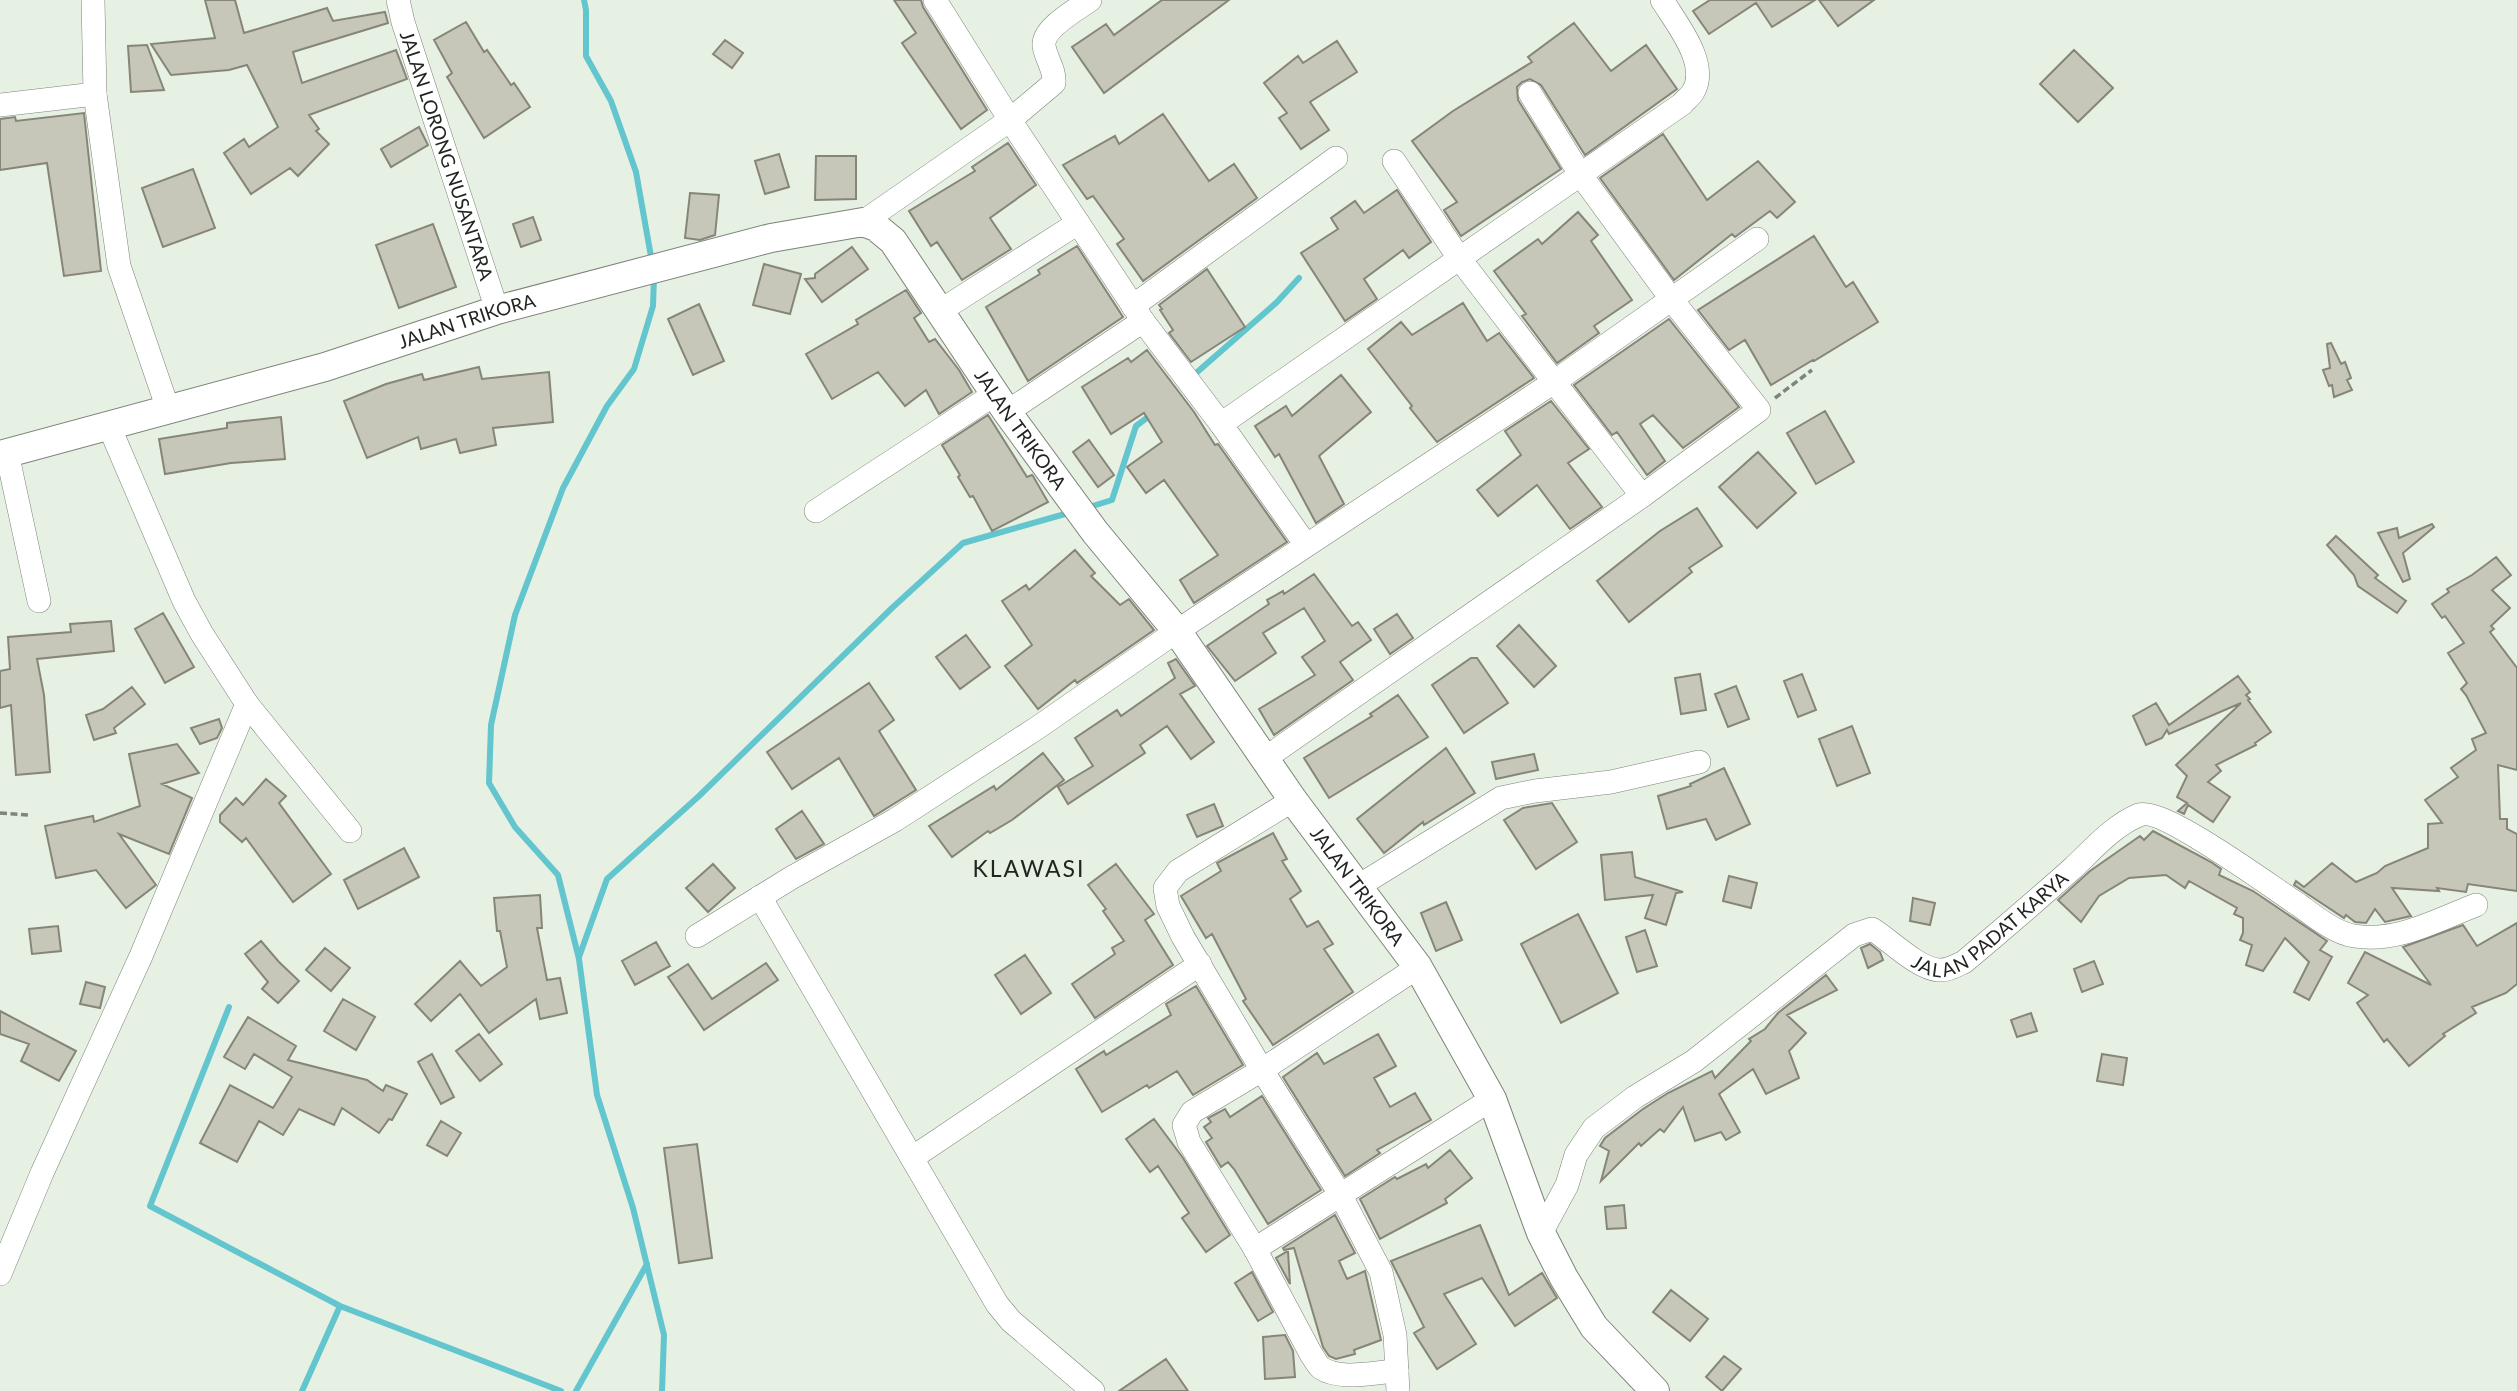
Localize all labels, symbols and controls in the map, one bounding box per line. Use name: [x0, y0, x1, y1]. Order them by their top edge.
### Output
street label: JALAN LORONG NUSANTARA: [396, 28, 498, 283]
street label: JALAN TRIKORA: [395, 288, 538, 353]
street label: JALAN TRIKORA: [971, 364, 1072, 494]
street label: JALAN TRIKORA: [1306, 822, 1410, 950]
district label: KLAWASI: [973, 854, 1085, 882]
street label: JALAN PADAT KARYA: [1908, 866, 2072, 981]

